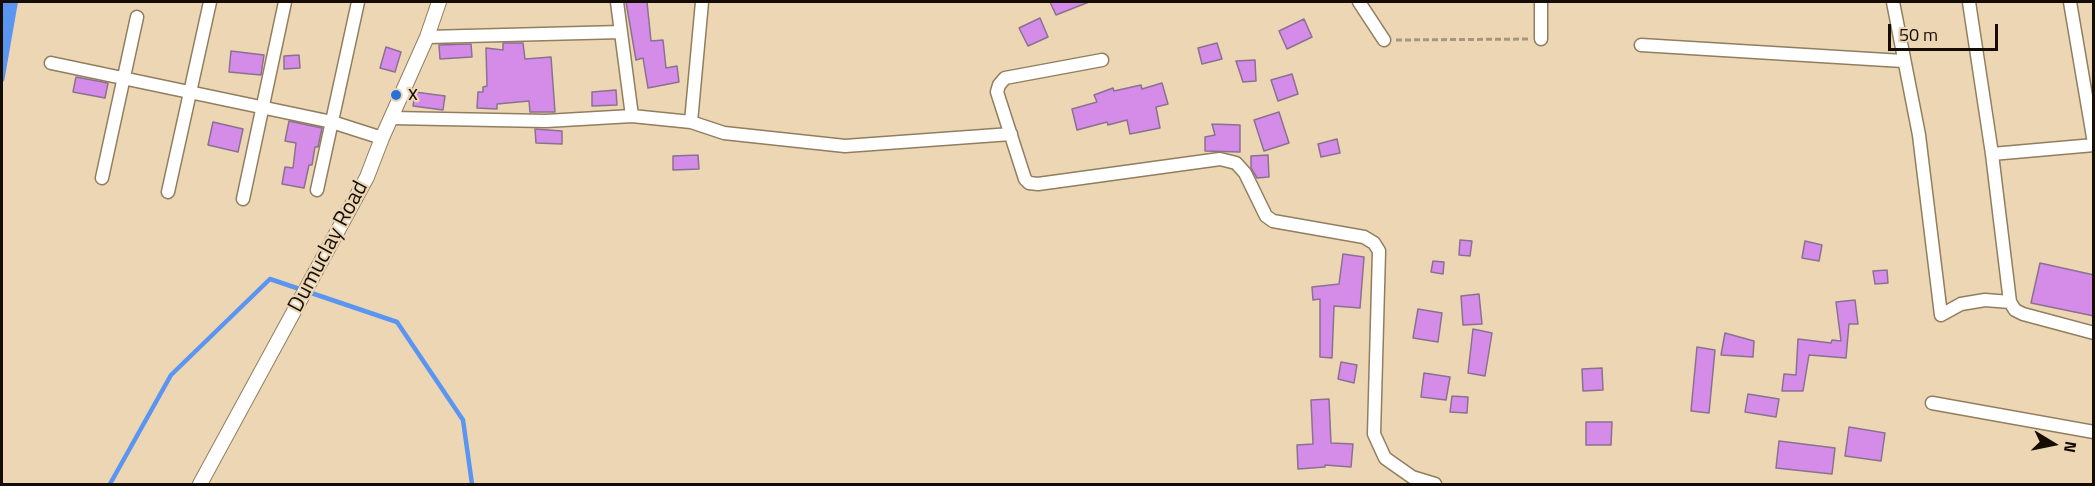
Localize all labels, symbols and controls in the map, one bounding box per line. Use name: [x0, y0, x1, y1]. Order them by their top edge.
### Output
scale bar: [1891, 12, 2000, 50]
text: 50 m: [1899, 21, 1938, 48]
place label: x: [408, 82, 418, 108]
marker: x: [389, 88, 403, 102]
street label: Dumuclay Road: [283, 177, 375, 317]
north arrow: [2023, 414, 2083, 474]
text: N: [2058, 440, 2084, 455]

